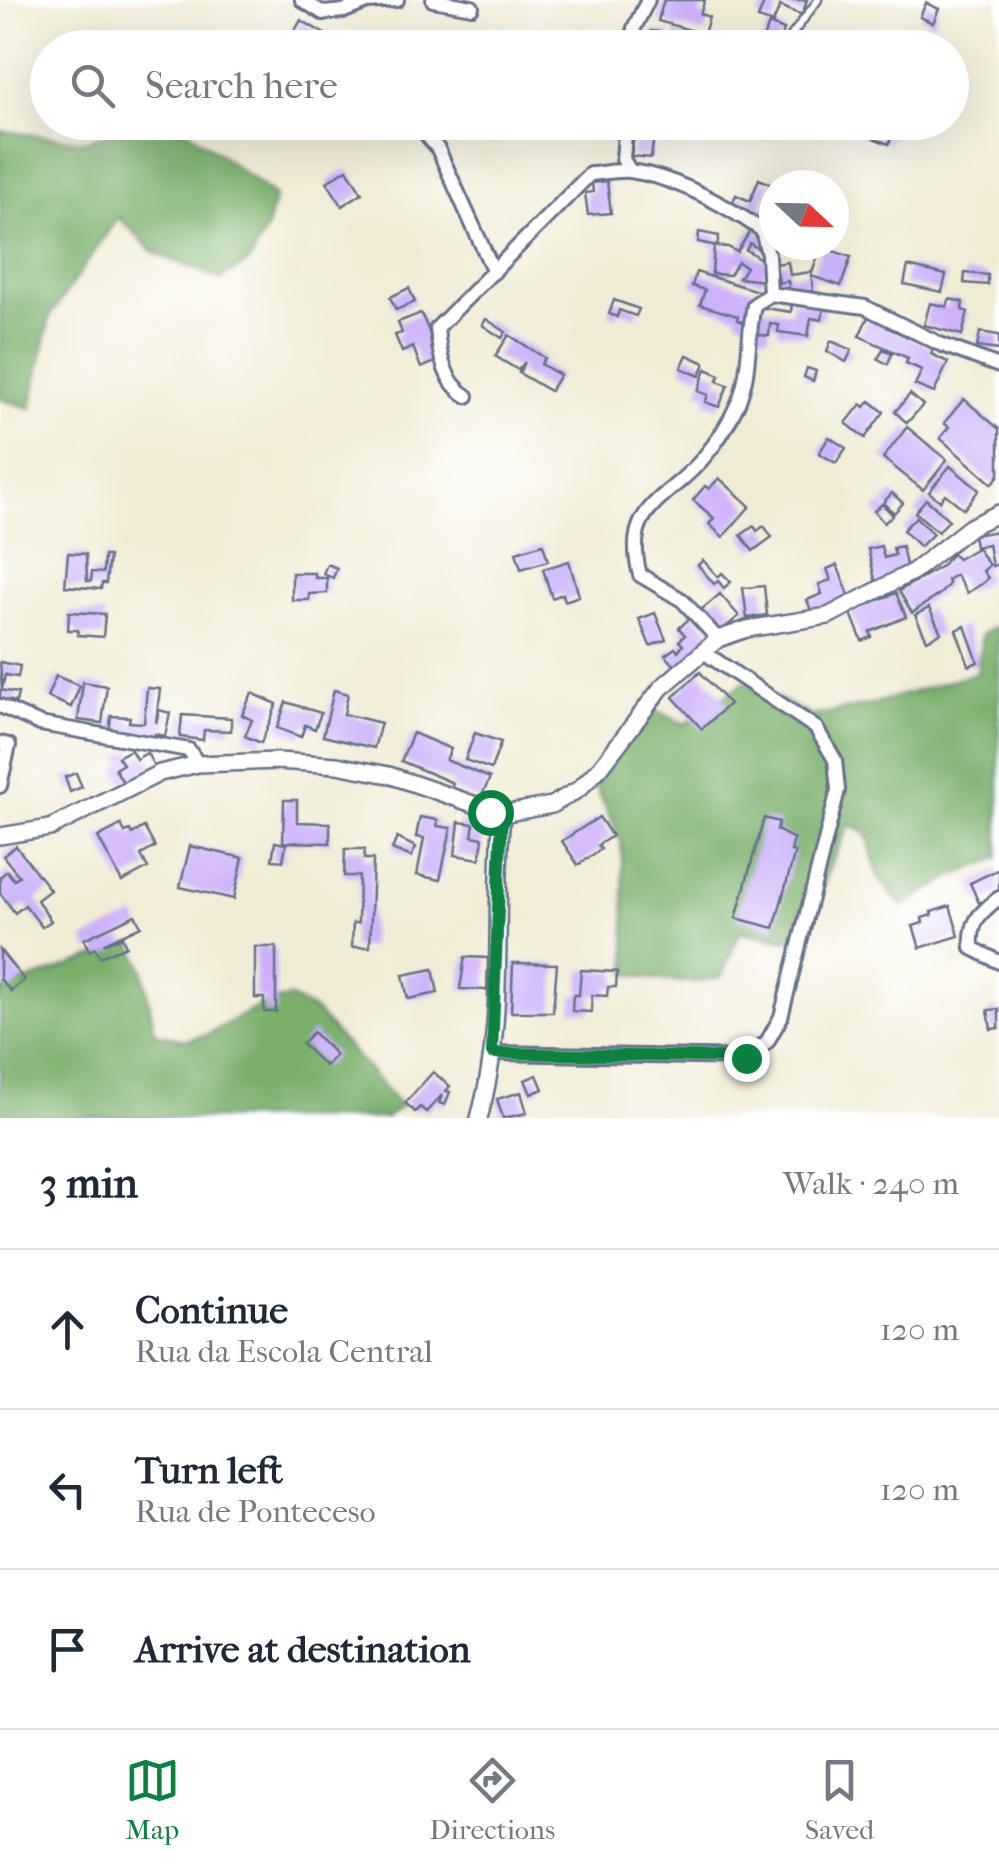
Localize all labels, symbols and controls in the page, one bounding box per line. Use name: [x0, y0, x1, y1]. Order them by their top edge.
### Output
search box: [30, 30, 969, 140]
icon: search: [65, 58, 120, 113]
text: Search here: [145, 63, 338, 108]
north arrow: [759, 170, 849, 260]
route start: [468, 790, 514, 836]
route end: [724, 1036, 770, 1082]
text: 3 min: [40, 1159, 138, 1208]
text: Walk · 240 m: [783, 1165, 959, 1202]
text: Continue: [135, 1288, 288, 1333]
icon: ahead: [40, 1302, 95, 1357]
text: 120 m: [880, 1311, 959, 1348]
text: Rua da Escola Central: [135, 1333, 433, 1370]
text: Turn left: [135, 1448, 283, 1493]
icon: left: [40, 1462, 95, 1517]
text: 120 m: [880, 1471, 959, 1508]
text: Rua de Ponteceso: [135, 1493, 376, 1530]
icon: arrive: [40, 1622, 95, 1677]
text: Arrive at destination: [135, 1627, 471, 1672]
tab: Map: [125, 1753, 180, 1846]
tab: Directions: [429, 1753, 555, 1846]
tab: Saved: [805, 1753, 874, 1846]

